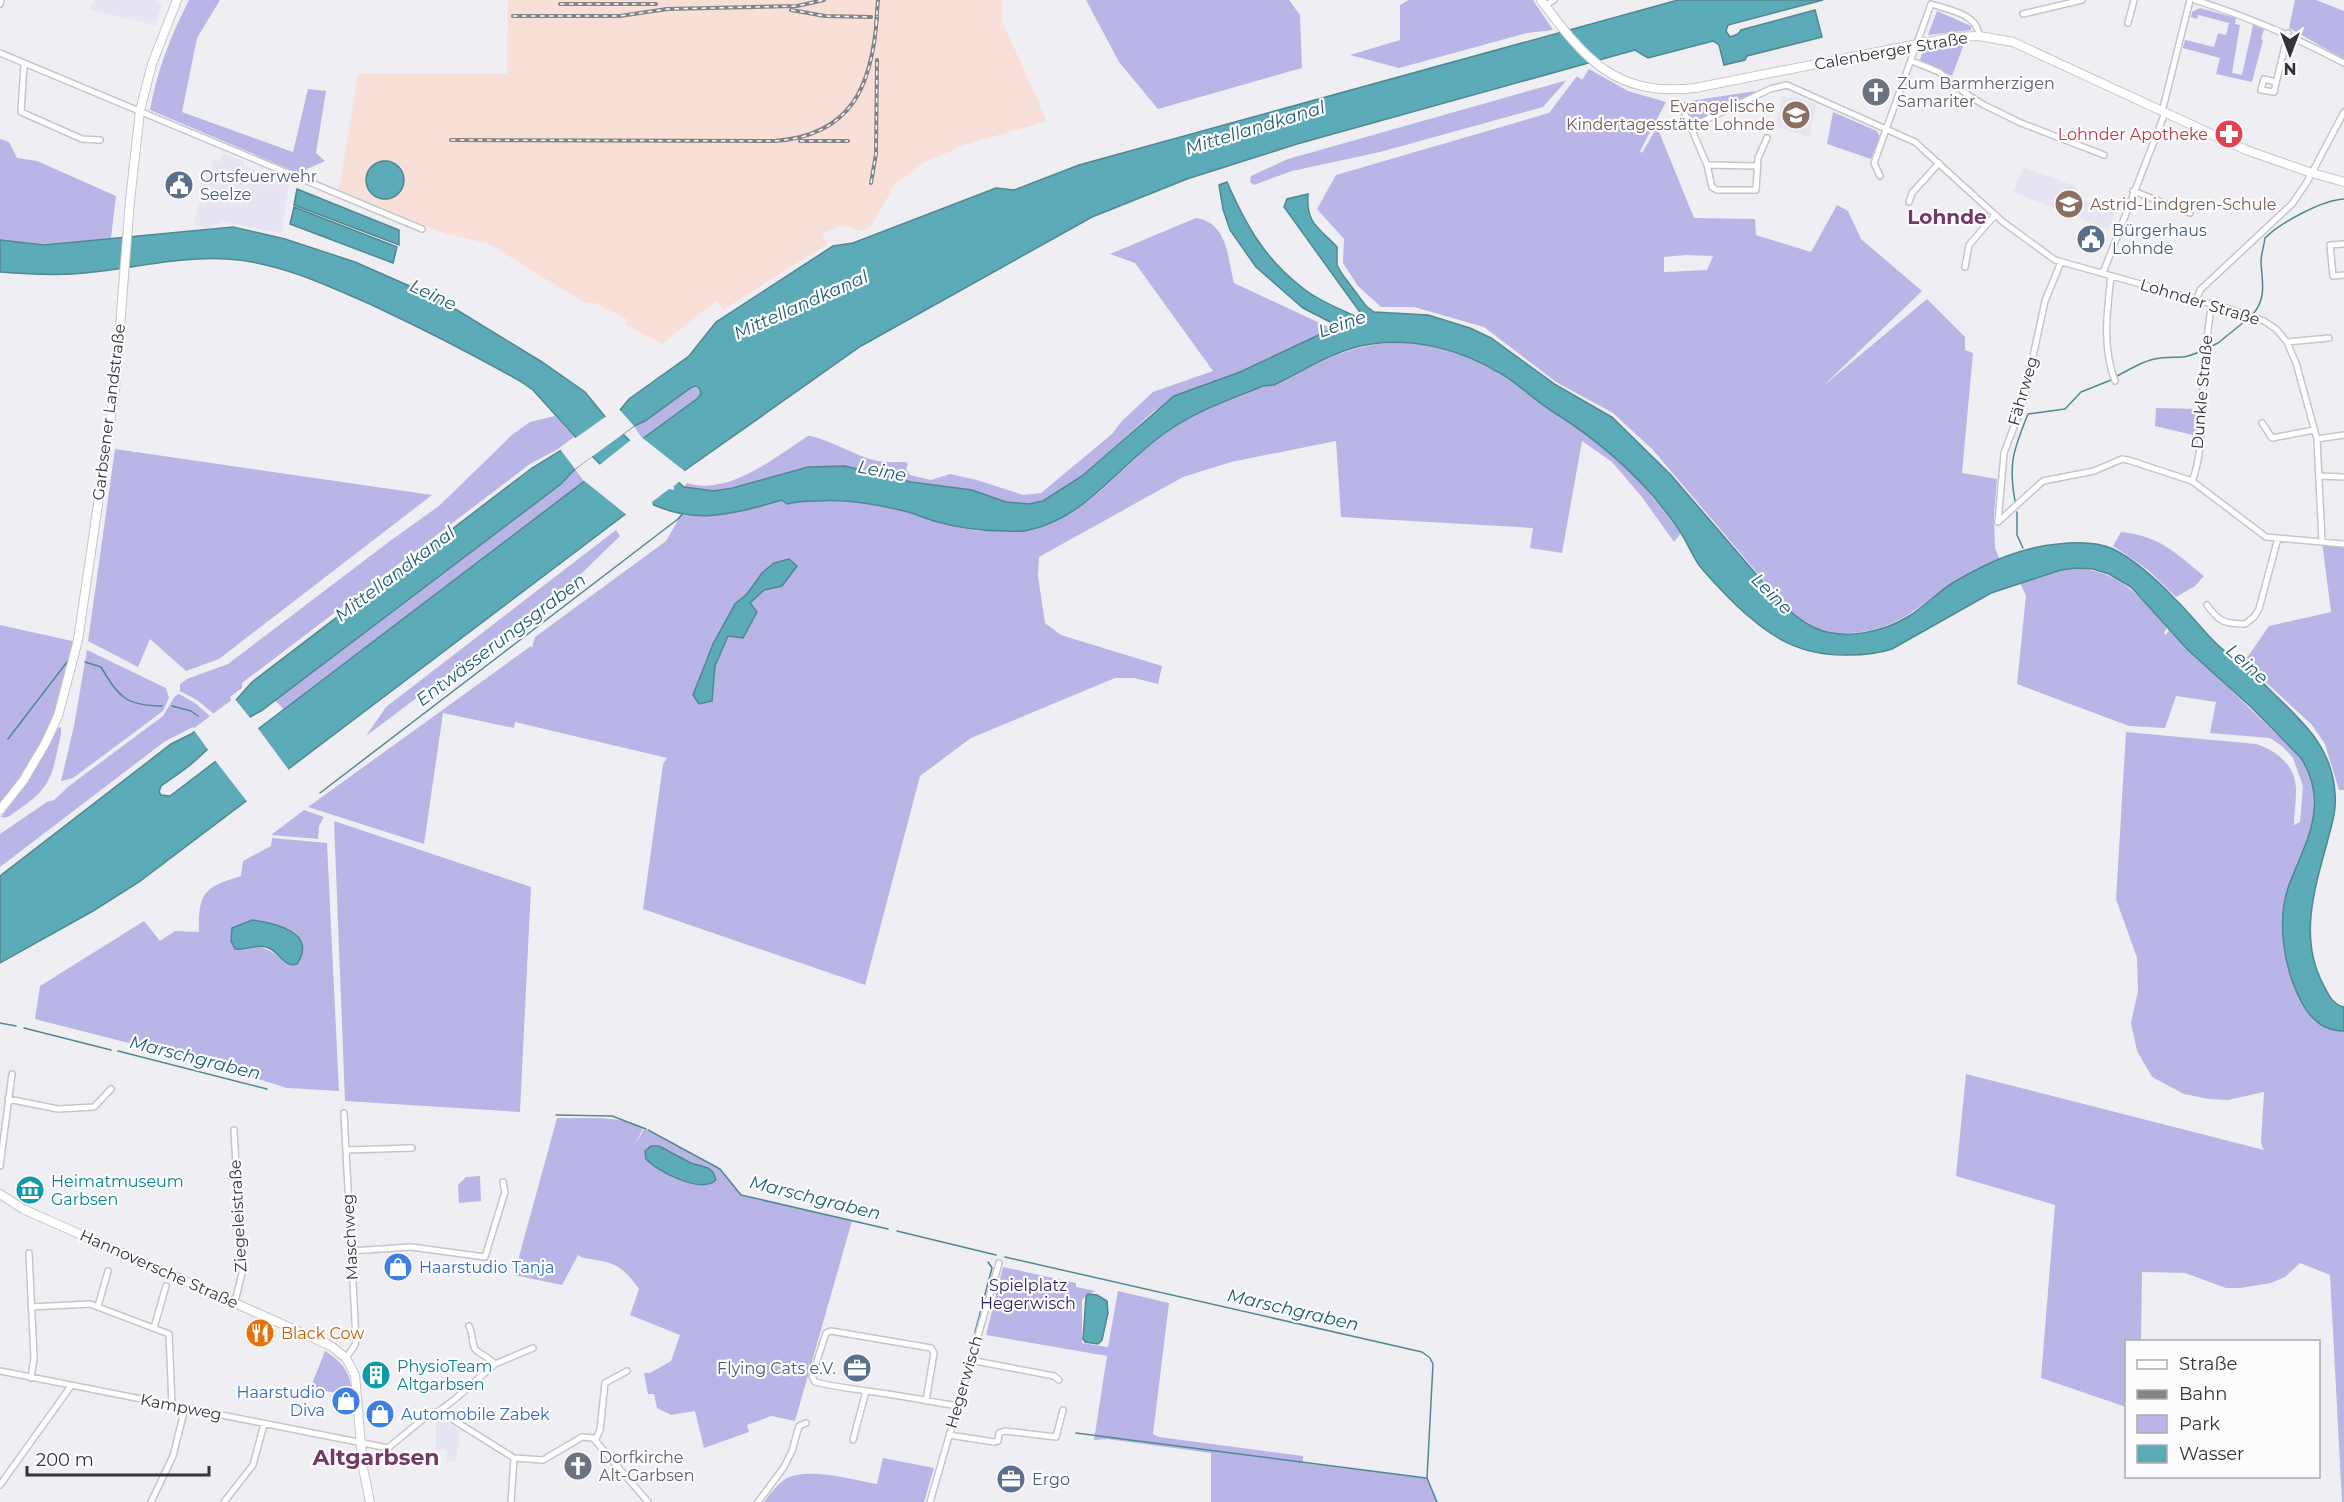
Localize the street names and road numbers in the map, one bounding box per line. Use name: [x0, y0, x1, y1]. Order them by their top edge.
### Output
street label: Calenberger Straße: [1813, 28, 1969, 74]
street label: Lohnder Straße: [2138, 275, 2262, 329]
street label: Garbsener Landstraße: [89, 323, 129, 501]
street label: Dunkle Straße: [2188, 334, 2216, 450]
street label: Fährweg: [2004, 354, 2042, 428]
street label: Ziegeleistraße: [226, 1159, 250, 1273]
street label: Maschweg: [338, 1193, 362, 1281]
street label: Hannoversche Straße: [77, 1225, 241, 1313]
street label: Hegerwisch: [942, 1333, 986, 1431]
street label: Kampweg: [139, 1390, 223, 1424]

